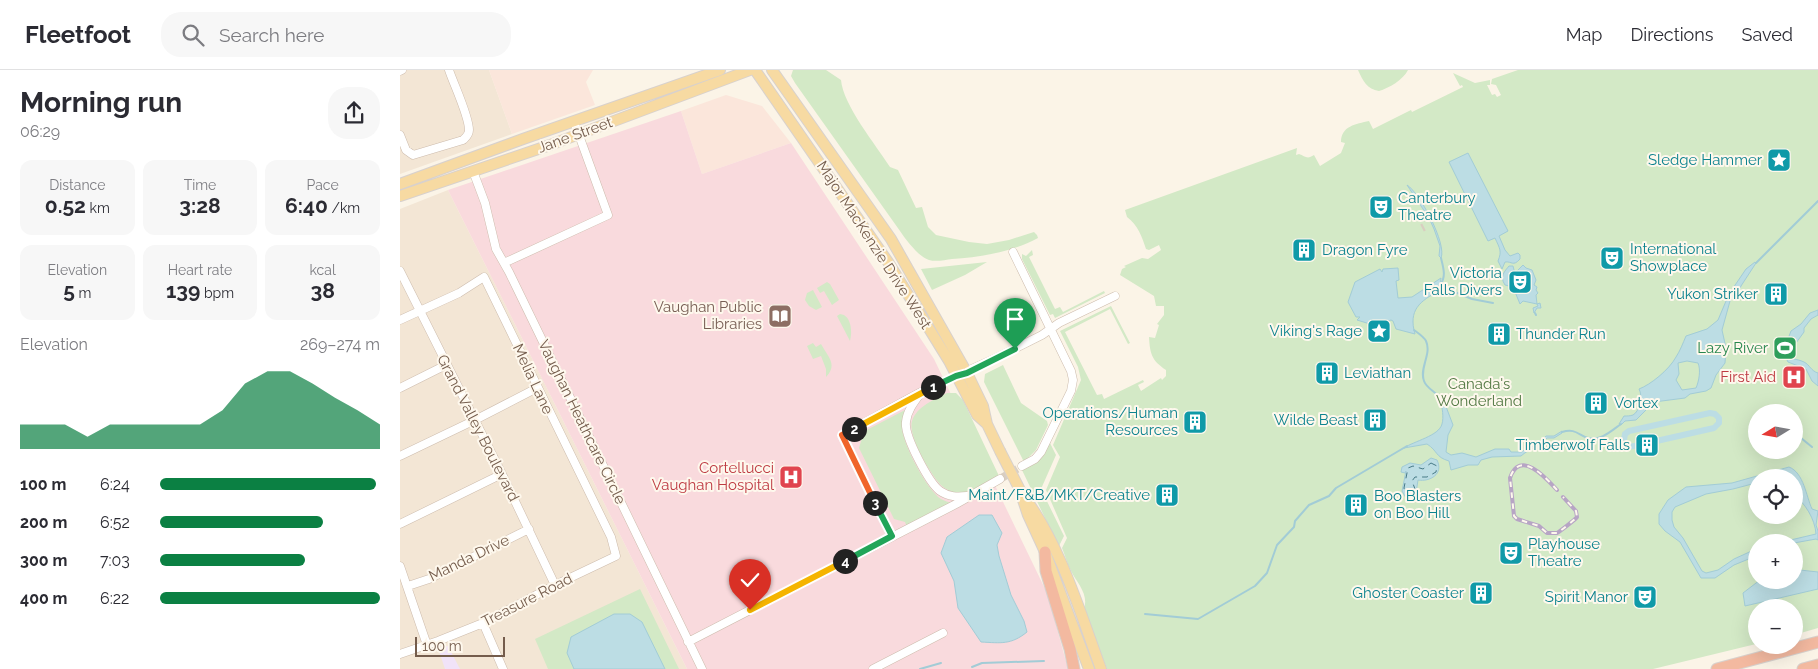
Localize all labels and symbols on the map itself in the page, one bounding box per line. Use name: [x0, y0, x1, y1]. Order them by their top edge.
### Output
street label: Jane Street: [535, 113, 615, 157]
place icon: Sledge Hammer: [1766, 147, 1792, 173]
place label: Sledge Hammer: [1648, 151, 1763, 169]
street label: Major MacKenzie Drive West: [813, 158, 935, 332]
place label: Canterbury Theatre: [1398, 189, 1476, 224]
theatre icon: Canterbury Theatre: [1368, 194, 1394, 220]
building icon: Dragon Fyre: [1291, 237, 1317, 263]
place label: International Showplace: [1630, 240, 1717, 275]
place label: Dragon Fyre: [1322, 241, 1408, 259]
theatre icon: International Showplace: [1599, 245, 1625, 271]
place label: Victoria Falls Divers: [1424, 264, 1502, 299]
theatre icon: Victoria Falls Divers: [1507, 269, 1533, 295]
building icon: Yukon Striker: [1763, 281, 1789, 307]
place label: Yukon Striker: [1667, 285, 1759, 303]
place label: Vaughan Public Libraries: [654, 298, 762, 333]
pin: [994, 298, 1036, 349]
library icon: Vaughan Public Libraries: [767, 303, 793, 329]
place icon: Viking's Rage: [1366, 318, 1392, 344]
building icon: Thunder Run: [1486, 321, 1512, 347]
place label: Viking's Rage: [1269, 322, 1362, 340]
place label: Thunder Run: [1516, 325, 1606, 343]
sports icon: Lazy River: [1772, 335, 1798, 361]
street label: Vaughan Heathcare Circle: [534, 337, 630, 507]
place label: Lazy River: [1697, 339, 1769, 357]
street label: Melia Lane: [509, 341, 557, 417]
street label: Grand Valley Boulevard: [433, 352, 523, 504]
building icon: Leviathan: [1314, 360, 1340, 386]
place label: Leviathan: [1344, 364, 1411, 382]
hospital icon: First Aid: [1781, 364, 1807, 390]
place label: First Aid: [1720, 368, 1776, 386]
pin: 1: [920, 374, 946, 400]
park label: Canada's Wonderland: [1436, 375, 1522, 410]
building icon: Vortex: [1583, 390, 1609, 416]
place label: Vortex: [1614, 394, 1659, 412]
place label: Operations/Human Resources: [1042, 404, 1178, 439]
north arrow: [1748, 404, 1802, 459]
building icon: Wilde Beast: [1362, 407, 1388, 433]
building icon: Operations/Human Resources: [1182, 409, 1208, 435]
place label: Wilde Beast: [1274, 411, 1358, 429]
pin: 2: [842, 416, 866, 442]
building icon: Timberwolf Falls: [1634, 432, 1660, 458]
place label: Timberwolf Falls: [1516, 436, 1630, 454]
place label: Cortellucci Vaughan Hospital: [652, 459, 775, 494]
hospital icon: Cortellucci Vaughan Hospital: [778, 464, 804, 490]
building icon: Maint/F&B/MKT/Creative: [1154, 482, 1180, 508]
place label: Maint/F&B/MKT/Creative: [968, 486, 1150, 504]
place label: Boo Blasters on Boo Hill: [1374, 487, 1461, 522]
pin: 3: [862, 490, 888, 516]
building icon: Boo Blasters on Boo Hill: [1343, 492, 1369, 518]
street label: Manda Drive: [426, 531, 512, 585]
place label: Playhouse Theatre: [1528, 535, 1600, 570]
theatre icon: Playhouse Theatre: [1498, 540, 1524, 566]
pin: 4: [832, 548, 858, 574]
pin: [729, 559, 771, 610]
street label: Treasure Road: [479, 569, 575, 631]
building icon: Ghoster Coaster: [1468, 580, 1494, 606]
place label: Ghoster Coaster: [1352, 584, 1465, 602]
theatre icon: Spirit Manor: [1632, 584, 1658, 610]
place label: Spirit Manor: [1545, 588, 1629, 606]
scale bar: [415, 634, 505, 657]

